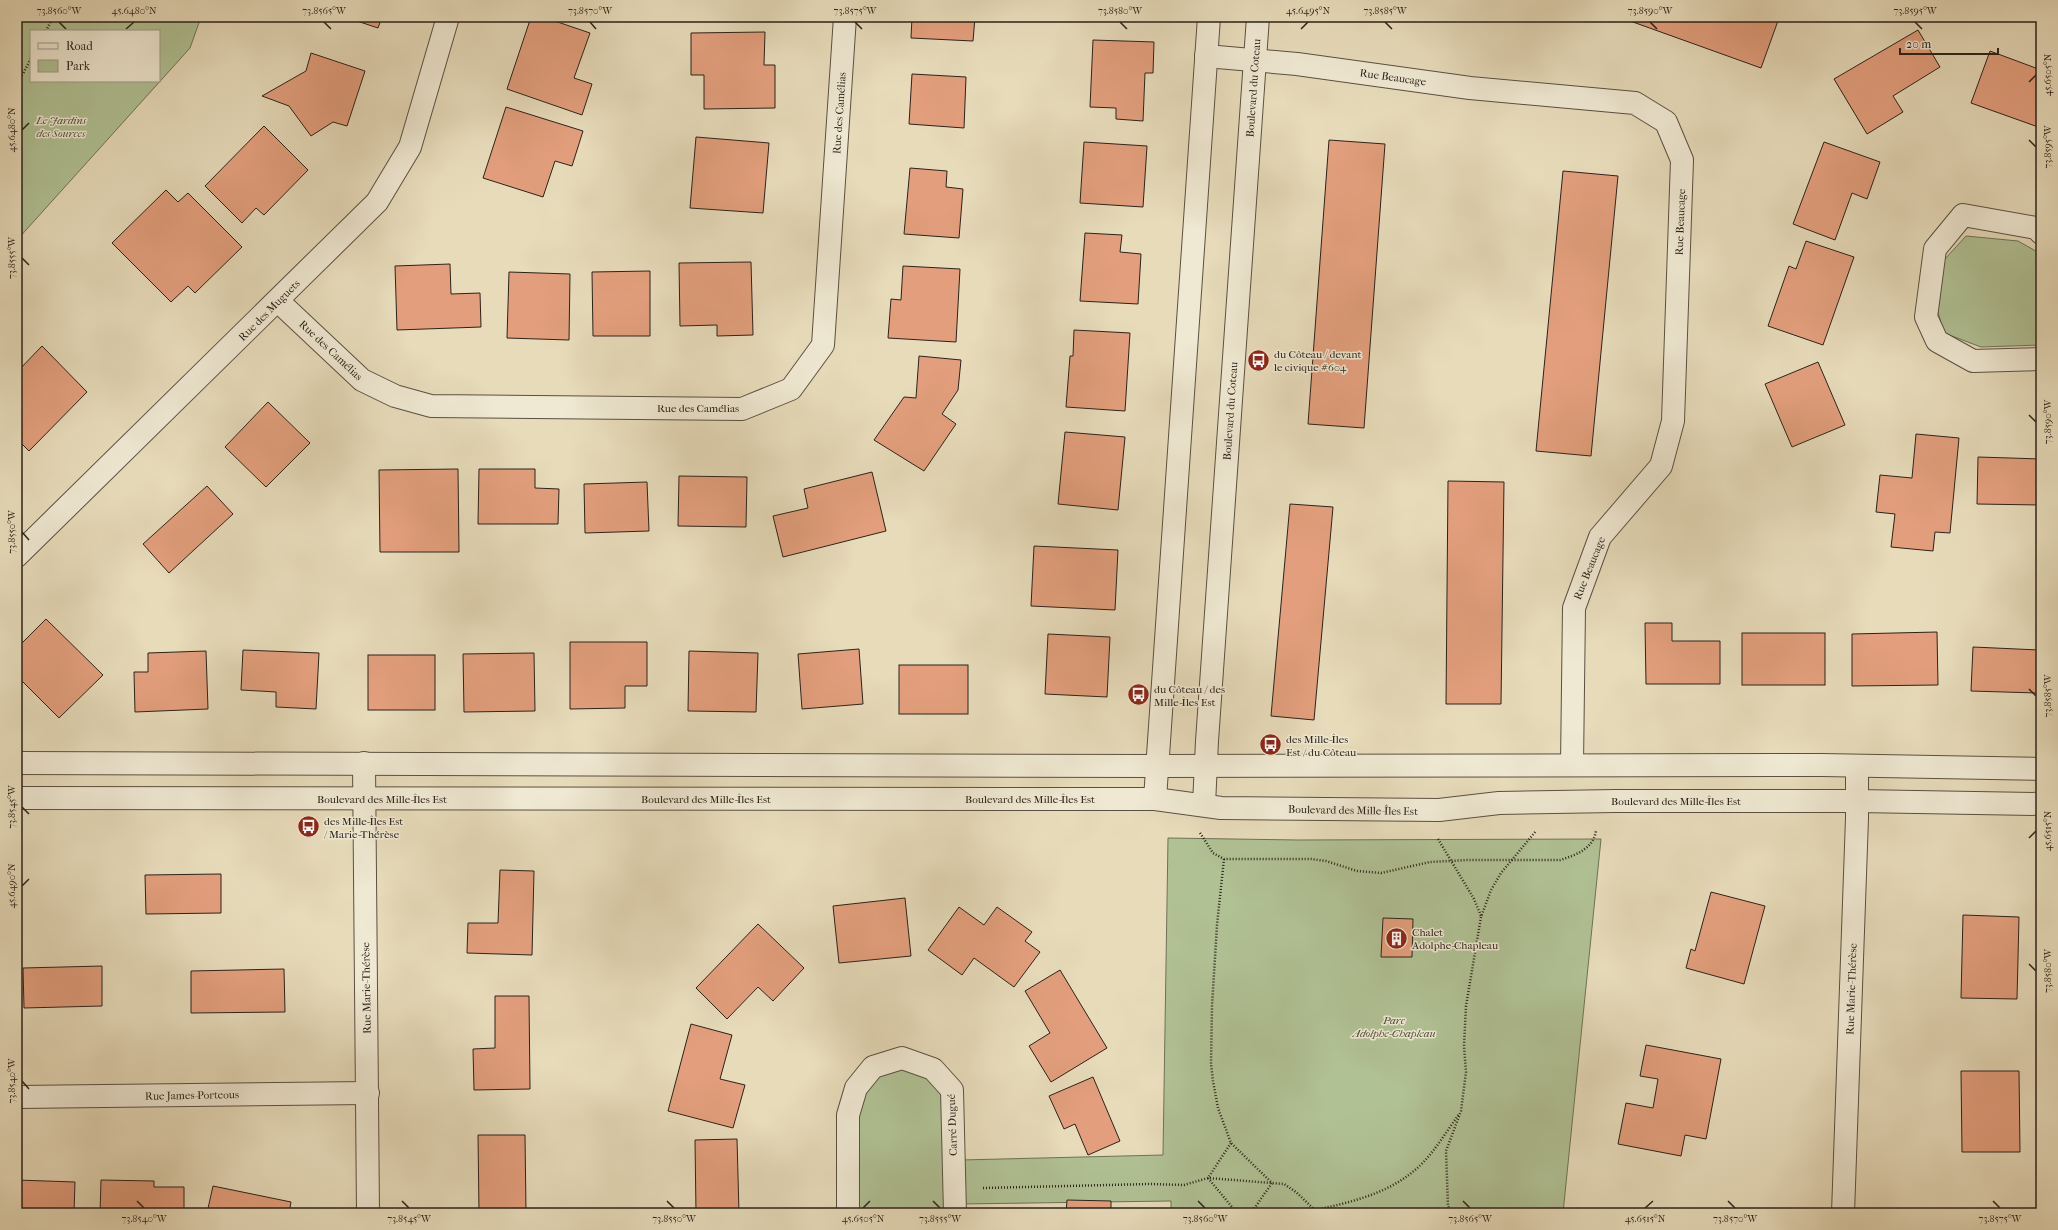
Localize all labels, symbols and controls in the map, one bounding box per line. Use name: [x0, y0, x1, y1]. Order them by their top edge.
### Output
text: 73.8560°W: [37, 5, 82, 17]
text: 45.6480°N: [112, 5, 157, 17]
text: 73.8565°W: [302, 5, 347, 17]
text: 73.8570°W: [568, 5, 613, 17]
text: 73.8575°W: [834, 5, 878, 17]
text: 73.8580°W: [1098, 5, 1143, 17]
text: 45.6495°N: [1286, 5, 1330, 17]
text: 73.8585°W: [1363, 5, 1408, 17]
text: 73.8590°W: [1628, 5, 1673, 17]
text: 73.8595°W: [1893, 5, 1938, 17]
legend: [30, 30, 160, 82]
scale bar: [1900, 30, 1998, 56]
text: 20 m: [1906, 37, 1931, 51]
street label: Boulevard du Coteau: [1244, 38, 1263, 138]
text: Road: [66, 39, 93, 53]
text: 45.6505°N: [2042, 53, 2054, 96]
text: Park: [66, 59, 91, 73]
street label: Rue Beaucage: [1359, 66, 1427, 89]
street label: Rue des Camélias: [830, 72, 849, 154]
text: 45.6480°N: [6, 107, 18, 152]
park label: Le Jardins des Sources: [35, 114, 87, 140]
text: 73.8595°W: [2042, 124, 2054, 169]
street label: Rue Beaucage: [1673, 188, 1688, 256]
text: 73.8555°W: [6, 236, 18, 279]
street label: Rue des Muguets: [236, 277, 303, 344]
street label: Rue des Camélias: [296, 318, 365, 383]
bus stop icon: du Côteau / devant le civique #604: [1246, 347, 1272, 373]
place label: du Côteau / devant le civique #604: [1273, 348, 1362, 374]
street label: Boulevard du Coteau: [1221, 361, 1240, 461]
text: 73.8590°W: [2042, 399, 2054, 444]
street label: Rue des Camélias: [657, 402, 739, 415]
text: 73.8550°W: [6, 509, 18, 554]
street label: Rue Beaucage: [1571, 534, 1608, 602]
text: 73.8585°W: [2042, 673, 2054, 718]
bus stop icon: du Côteau / des Mille-Îles Est: [1126, 682, 1152, 708]
place label: du Côteau / des Mille-Îles Est: [1154, 683, 1225, 709]
bus stop icon: des Mille-Îles Est / du Côteau: [1258, 732, 1284, 758]
place label: des Mille-Îles Est / du Côteau: [1286, 733, 1357, 759]
text: 73.8545°W: [6, 784, 18, 829]
street label: Boulevard des Mille-Îles Est: [317, 793, 447, 806]
street label: Boulevard des Mille-Îles Est: [641, 793, 771, 806]
street label: Boulevard des Mille-Îles Est: [965, 793, 1095, 806]
street label: Boulevard des Mille-Îles Est: [1611, 795, 1741, 808]
street label: Boulevard des Mille-Îles Est: [1288, 803, 1418, 818]
text: 45.6515°N: [2042, 810, 2054, 851]
bus stop icon: des Mille-Îles Est / Marie-Thérèse: [295, 814, 321, 840]
place label: des Mille-Îles Est / Marie-Thérèse: [323, 815, 403, 841]
text: 45.6490°N: [6, 863, 18, 909]
building icon: Chalet Adolphe-Chapleau: [1384, 925, 1410, 951]
place label: Chalet Adolphe-Chapleau: [1411, 926, 1499, 952]
street label: Rue Marie-Thérèse: [359, 941, 374, 1034]
street label: Rue Marie-Thérèse: [1843, 942, 1860, 1035]
text: 73.8580°W: [2042, 948, 2054, 993]
park label: Parc Adolphe-Chapleau: [1350, 1014, 1436, 1040]
text: 73.8540°W: [6, 1057, 18, 1104]
street label: Rue James-Porteous: [145, 1088, 239, 1103]
street label: Carré Dugué: [945, 1093, 960, 1156]
text: 73.8540°W: [121, 1213, 168, 1225]
text: 73.8545°W: [387, 1213, 432, 1225]
text: 73.8550°W: [652, 1213, 697, 1225]
text: 45.6505°N: [842, 1213, 885, 1225]
text: 73.8555°W: [919, 1213, 962, 1225]
text: 73.8560°W: [1183, 1213, 1228, 1225]
text: 73.8565°W: [1448, 1213, 1493, 1225]
text: 45.6515°N: [1625, 1213, 1666, 1225]
text: 73.8570°W: [1713, 1213, 1758, 1225]
text: 73.8575°W: [1979, 1213, 2023, 1225]

